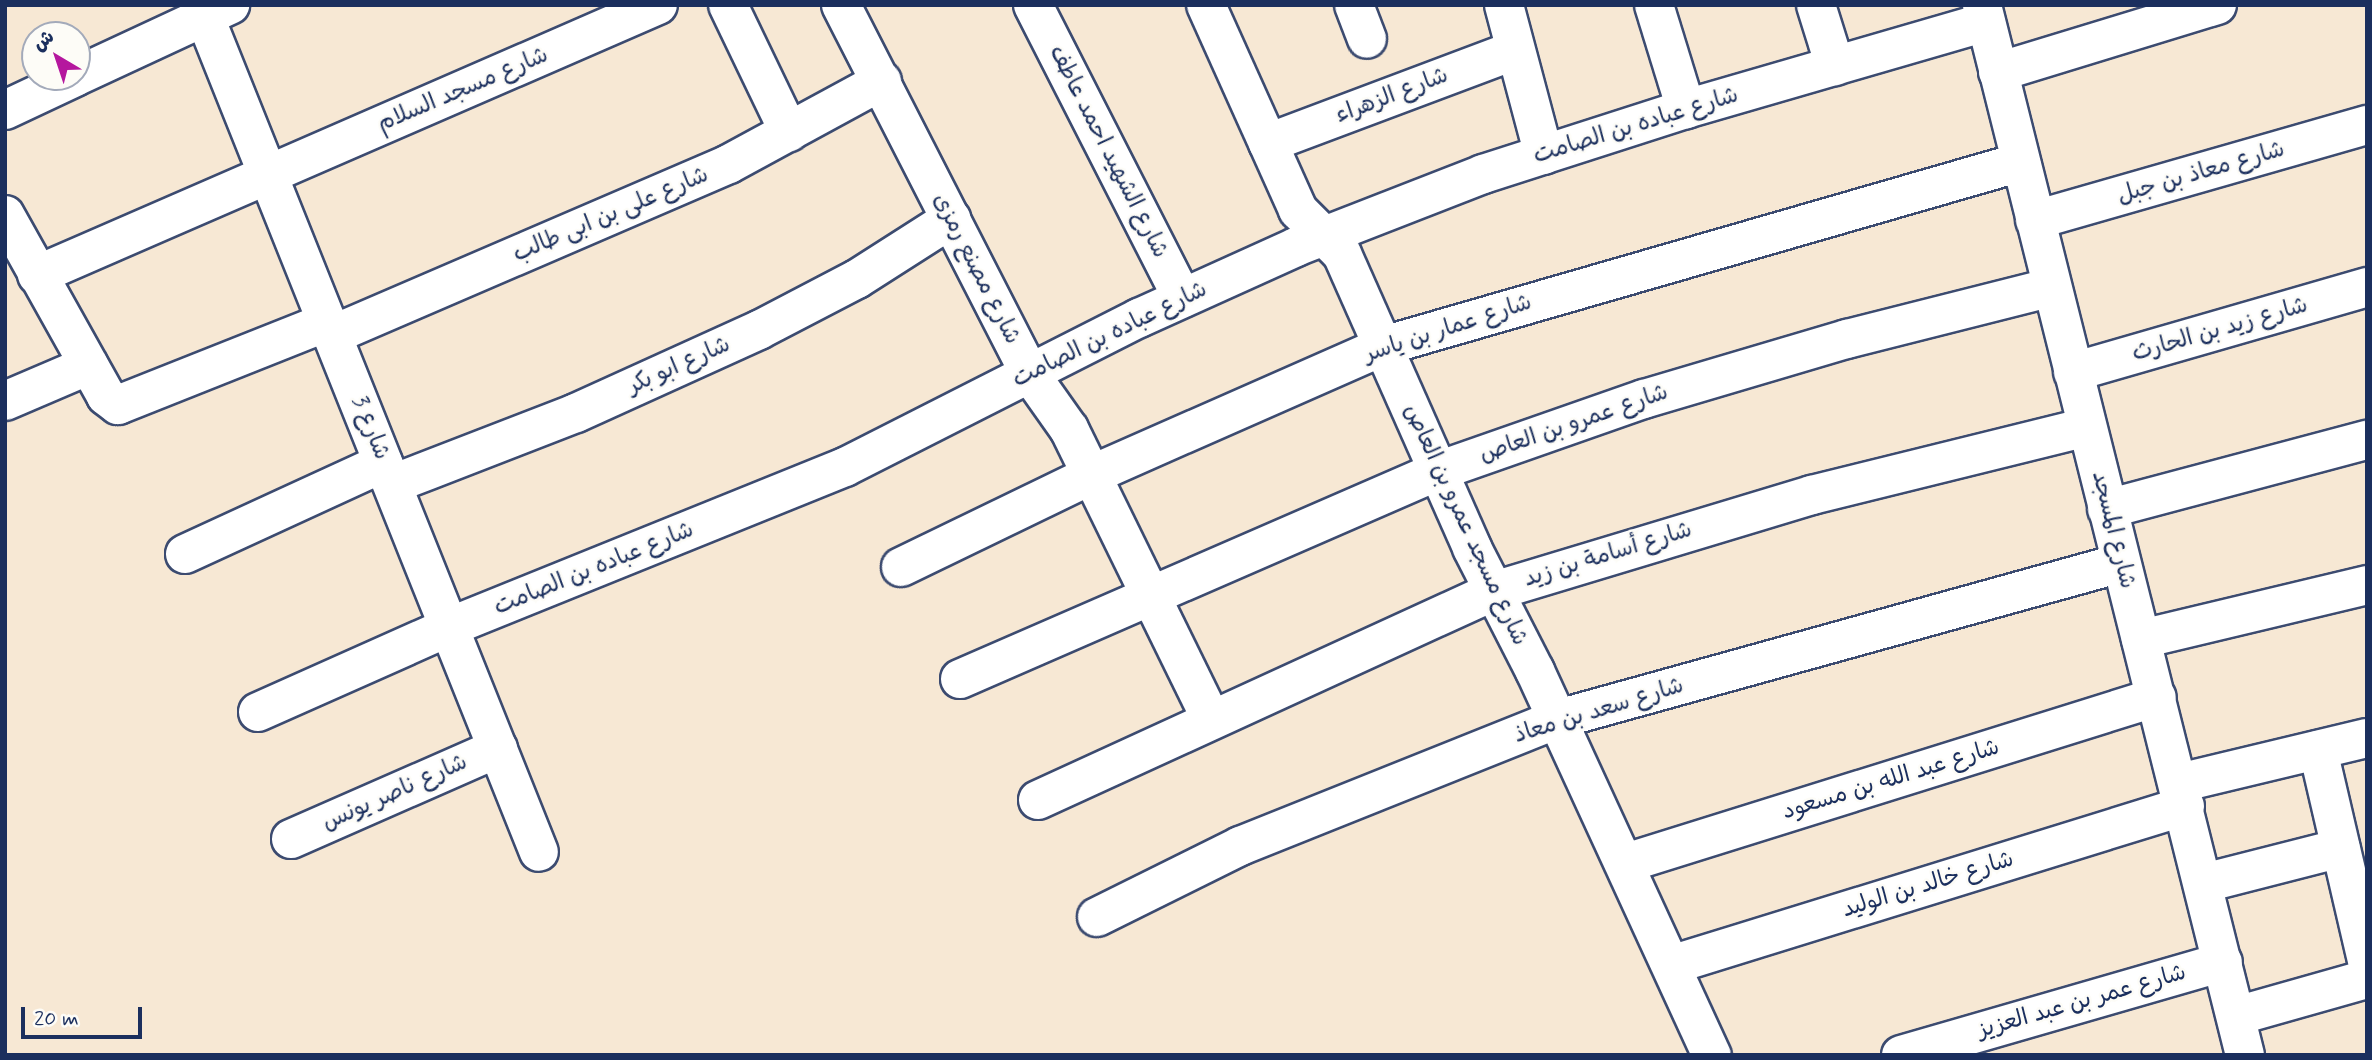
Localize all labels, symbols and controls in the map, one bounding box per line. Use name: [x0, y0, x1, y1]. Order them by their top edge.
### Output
north arrow: [21, 21, 91, 91]
text: ش: [28, 25, 60, 57]
street label: شارع الشهيد احمد عاطف: [1042, 41, 1174, 263]
street label: شارع مسجد السلام: [373, 42, 553, 138]
street label: شارع الزهراء: [1332, 62, 1452, 130]
street label: شارع عباده بن الصامت: [1530, 82, 1742, 170]
street label: شارع معاذ بن جبل: [2114, 136, 2288, 210]
street label: شارع على بن ابى طالب: [509, 161, 713, 269]
street label: شارع مصنع رمزى: [926, 189, 1026, 349]
street label: شارع عباده بن الصامت: [1008, 276, 1212, 394]
street label: شارع عمار بن ياسر: [1361, 289, 1535, 369]
street label: شارع زيد بن الحارث: [2129, 292, 2311, 368]
street label: شارع ابو بكر: [623, 331, 735, 401]
street label: شارع عمرو بن العاص: [1476, 379, 1672, 469]
street label: شارع 3: [345, 392, 395, 464]
street label: شارع مسجد عمرو بن العاص: [1397, 400, 1533, 650]
street label: شارع المسجد: [2085, 468, 2141, 592]
street label: شارع عباده بن الصامت: [490, 516, 698, 622]
street label: شارع أسامة بن زيد: [1521, 516, 1695, 594]
street label: شارع سعد بن معاذ: [1511, 672, 1687, 750]
street label: شارع عبد الله بن مسعود: [1779, 734, 2003, 826]
street label: شارع ناصر يونس: [318, 749, 472, 837]
street label: شارع خالد بن الوليد: [1839, 846, 2017, 924]
street label: شارع عمر بن عبد العزيز: [1975, 959, 2189, 1045]
scale bar: [24, 993, 145, 1038]
text: 20 m: [34, 1005, 79, 1033]

